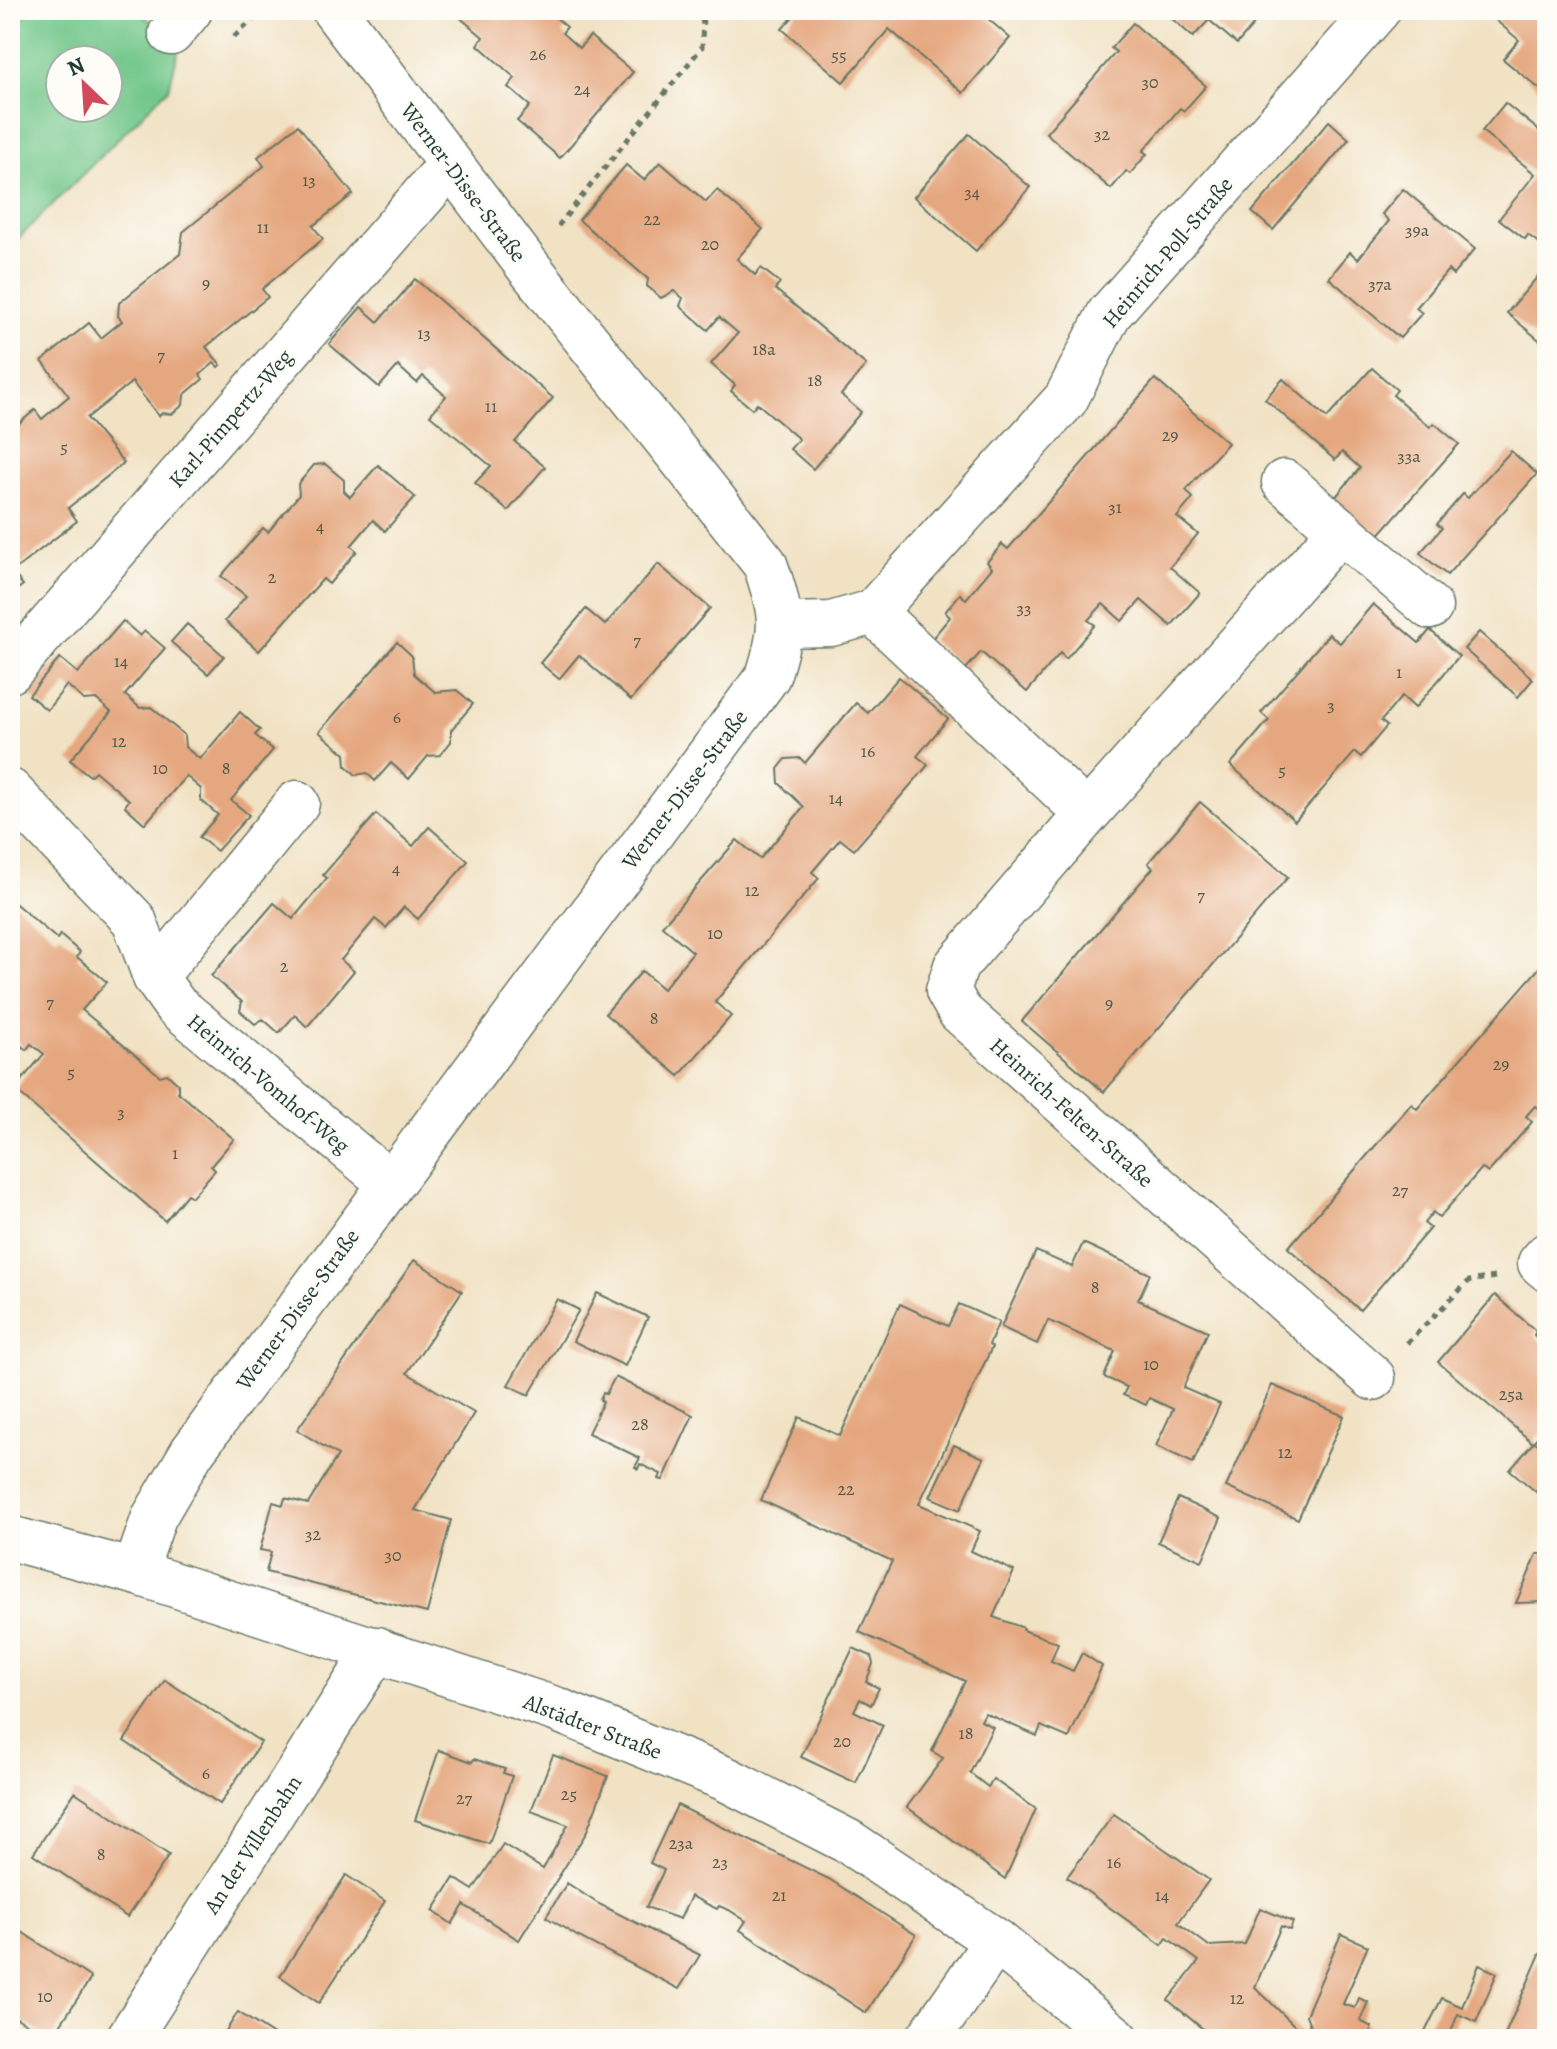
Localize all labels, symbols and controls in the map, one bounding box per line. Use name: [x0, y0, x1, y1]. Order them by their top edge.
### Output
house number: 26: [530, 42, 546, 66]
house number: 55: [831, 43, 847, 67]
north arrow: [44, 44, 124, 124]
text: N: [62, 50, 90, 84]
house number: 30: [1141, 70, 1159, 94]
house number: 24: [574, 77, 590, 101]
street label: Werner-Disse-Straße: [393, 96, 533, 269]
house number: 32: [1094, 122, 1110, 146]
house number: 13: [302, 168, 316, 192]
street label: Heinrich-Poll-Straße: [1096, 171, 1240, 335]
house number: 34: [964, 180, 980, 204]
house number: 22: [643, 207, 661, 231]
house number: 11: [257, 215, 269, 239]
house number: 39a: [1405, 218, 1430, 242]
house number: 20: [701, 232, 719, 256]
house number: 9: [202, 271, 210, 295]
house number: 37a: [1368, 272, 1392, 296]
house number: 13: [417, 321, 431, 345]
house number: 18a: [752, 337, 776, 361]
house number: 7: [157, 343, 165, 367]
street label: Karl-Pimpertz-Weg: [162, 343, 300, 495]
house number: 18: [808, 368, 822, 392]
house number: 11: [485, 394, 497, 418]
house number: 29: [1162, 423, 1178, 447]
house number: 5: [60, 435, 68, 459]
house number: 33a: [1397, 444, 1421, 468]
house number: 31: [1108, 495, 1122, 519]
house number: 4: [316, 514, 324, 538]
house number: 2: [268, 565, 277, 589]
house number: 33: [1017, 596, 1031, 620]
house number: 7: [633, 628, 641, 652]
house number: 14: [114, 649, 128, 673]
house number: 1: [1396, 660, 1402, 684]
house number: 3: [1327, 693, 1335, 717]
street label: Werner-Disse-Straße: [614, 704, 755, 876]
house number: 6: [393, 705, 401, 729]
house number: 12: [112, 729, 127, 753]
house number: 16: [861, 739, 875, 763]
house number: 10: [152, 756, 168, 780]
house number: 8: [222, 756, 230, 780]
house number: 5: [1278, 758, 1286, 782]
house number: 14: [829, 786, 843, 810]
house number: 4: [392, 856, 400, 880]
house number: 12: [745, 878, 760, 902]
house number: 7: [1197, 883, 1205, 907]
house number: 10: [707, 921, 723, 945]
house number: 2: [280, 954, 289, 978]
house number: 7: [46, 990, 54, 1014]
house number: 9: [1105, 991, 1113, 1015]
house number: 8: [650, 1006, 658, 1030]
street label: Heinrich-Vomhof-Weg: [181, 1007, 356, 1161]
street label: Heinrich-Felten-Straße: [983, 1031, 1160, 1194]
house number: 29: [1493, 1052, 1509, 1076]
house number: 5: [67, 1060, 75, 1084]
house number: 3: [117, 1100, 125, 1124]
house number: 1: [172, 1141, 178, 1165]
house number: 27: [1392, 1178, 1408, 1202]
street label: Werner-Disse-Straße: [228, 1223, 367, 1397]
house number: 8: [1091, 1275, 1099, 1299]
house number: 10: [1143, 1352, 1159, 1376]
house number: 25a: [1499, 1382, 1524, 1406]
house number: 28: [631, 1412, 649, 1436]
house number: 12: [1278, 1440, 1293, 1464]
house number: 22: [837, 1477, 855, 1501]
house number: 32: [305, 1522, 321, 1546]
house number: 30: [384, 1543, 402, 1567]
street label: Alstädter Straße: [518, 1686, 666, 1767]
house number: 18: [959, 1721, 973, 1745]
house number: 20: [833, 1729, 851, 1753]
house number: 6: [202, 1761, 210, 1785]
street label: An der Villenbahn: [196, 1769, 309, 1921]
house number: 25: [561, 1782, 577, 1806]
house number: 27: [456, 1786, 472, 1810]
house number: 23a: [669, 1831, 694, 1855]
house number: 8: [97, 1842, 105, 1866]
house number: 23: [712, 1850, 728, 1874]
house number: 16: [1107, 1850, 1121, 1874]
house number: 21: [772, 1883, 786, 1907]
house number: 14: [1155, 1883, 1169, 1907]
house number: 10: [37, 1984, 53, 2008]
house number: 12: [1230, 1986, 1245, 2010]

